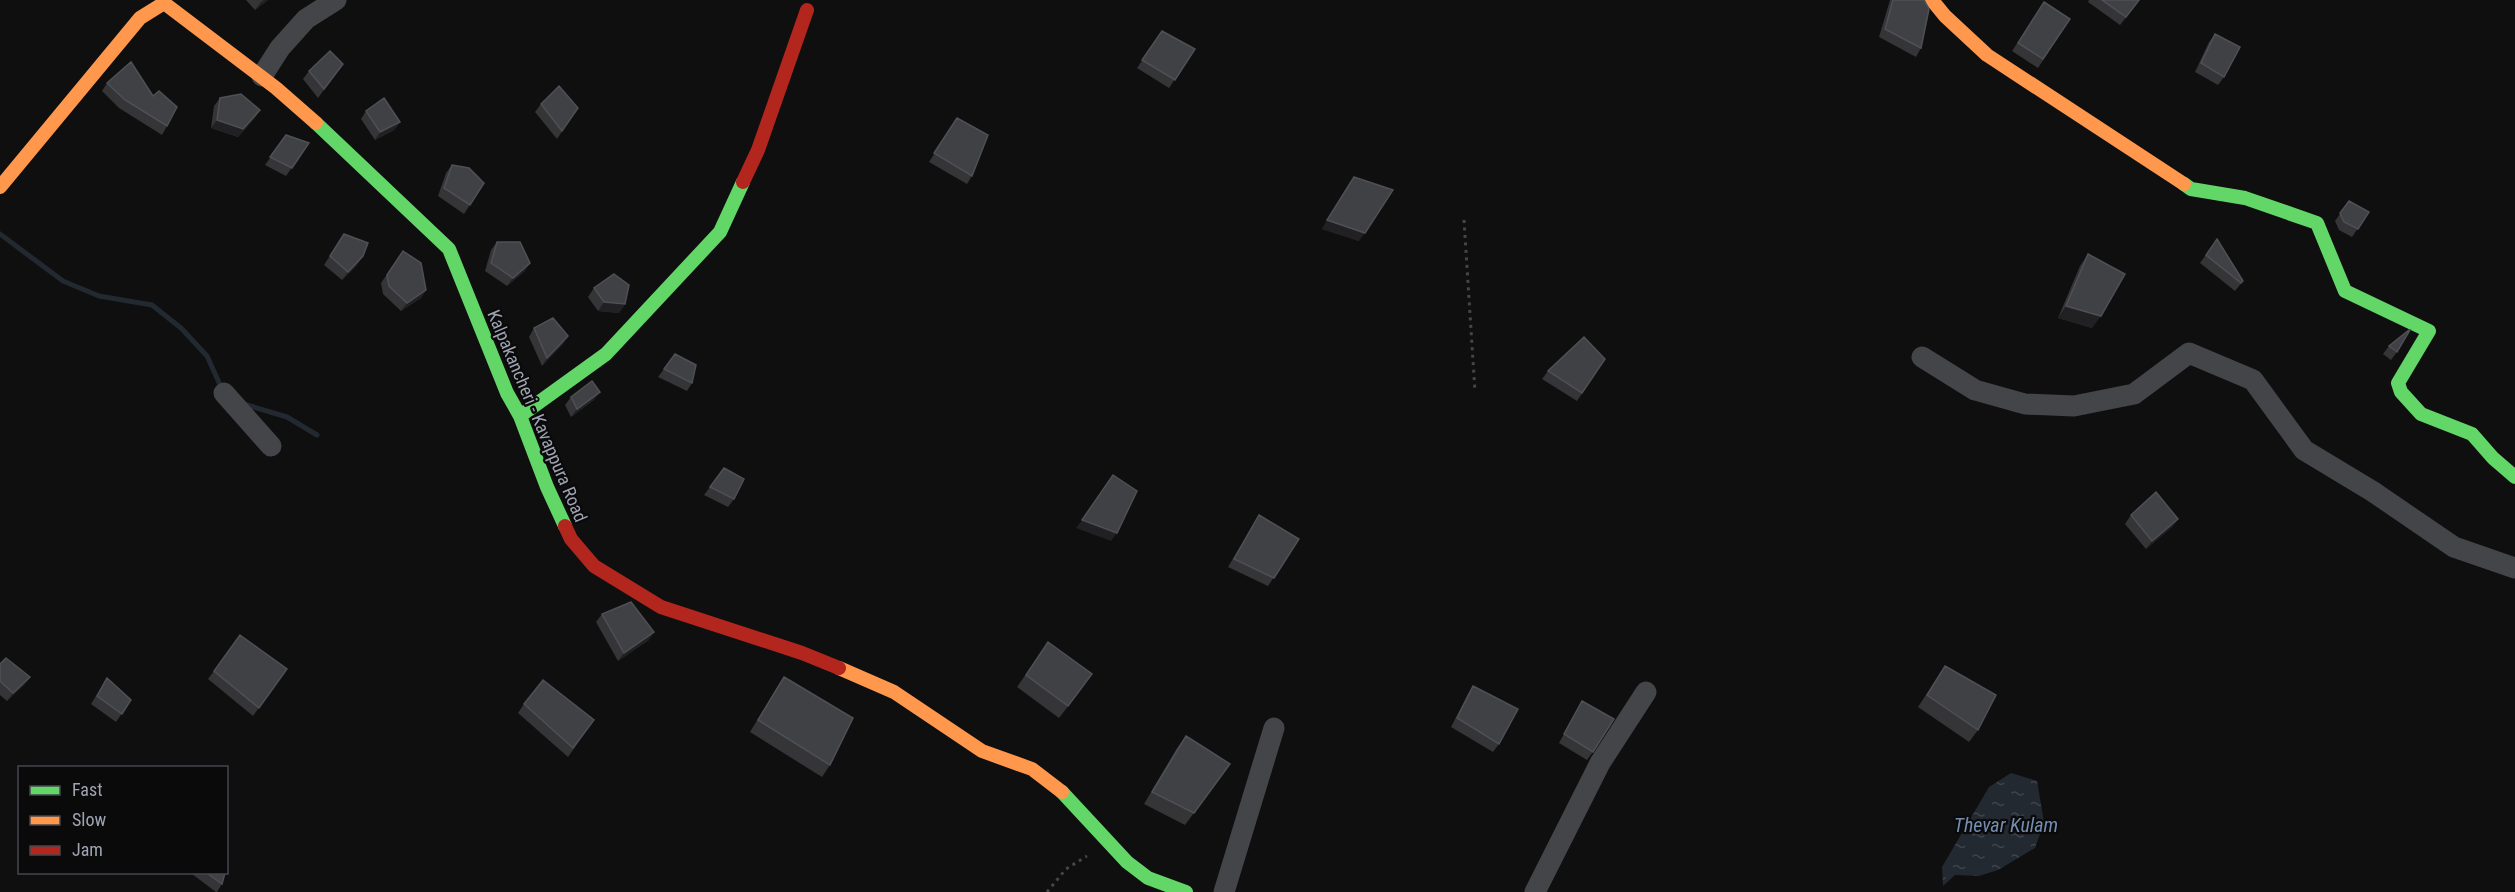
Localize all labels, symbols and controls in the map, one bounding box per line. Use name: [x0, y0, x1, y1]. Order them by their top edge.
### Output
street label: Kalpakancheri - Kavappura Road: [483, 307, 592, 525]
legend: [18, 766, 228, 874]
text: Fast: [72, 779, 103, 800]
text: Slow: [72, 809, 107, 830]
water label: Thevar Kulam: [1954, 813, 2058, 837]
text: Jam: [72, 839, 103, 860]

